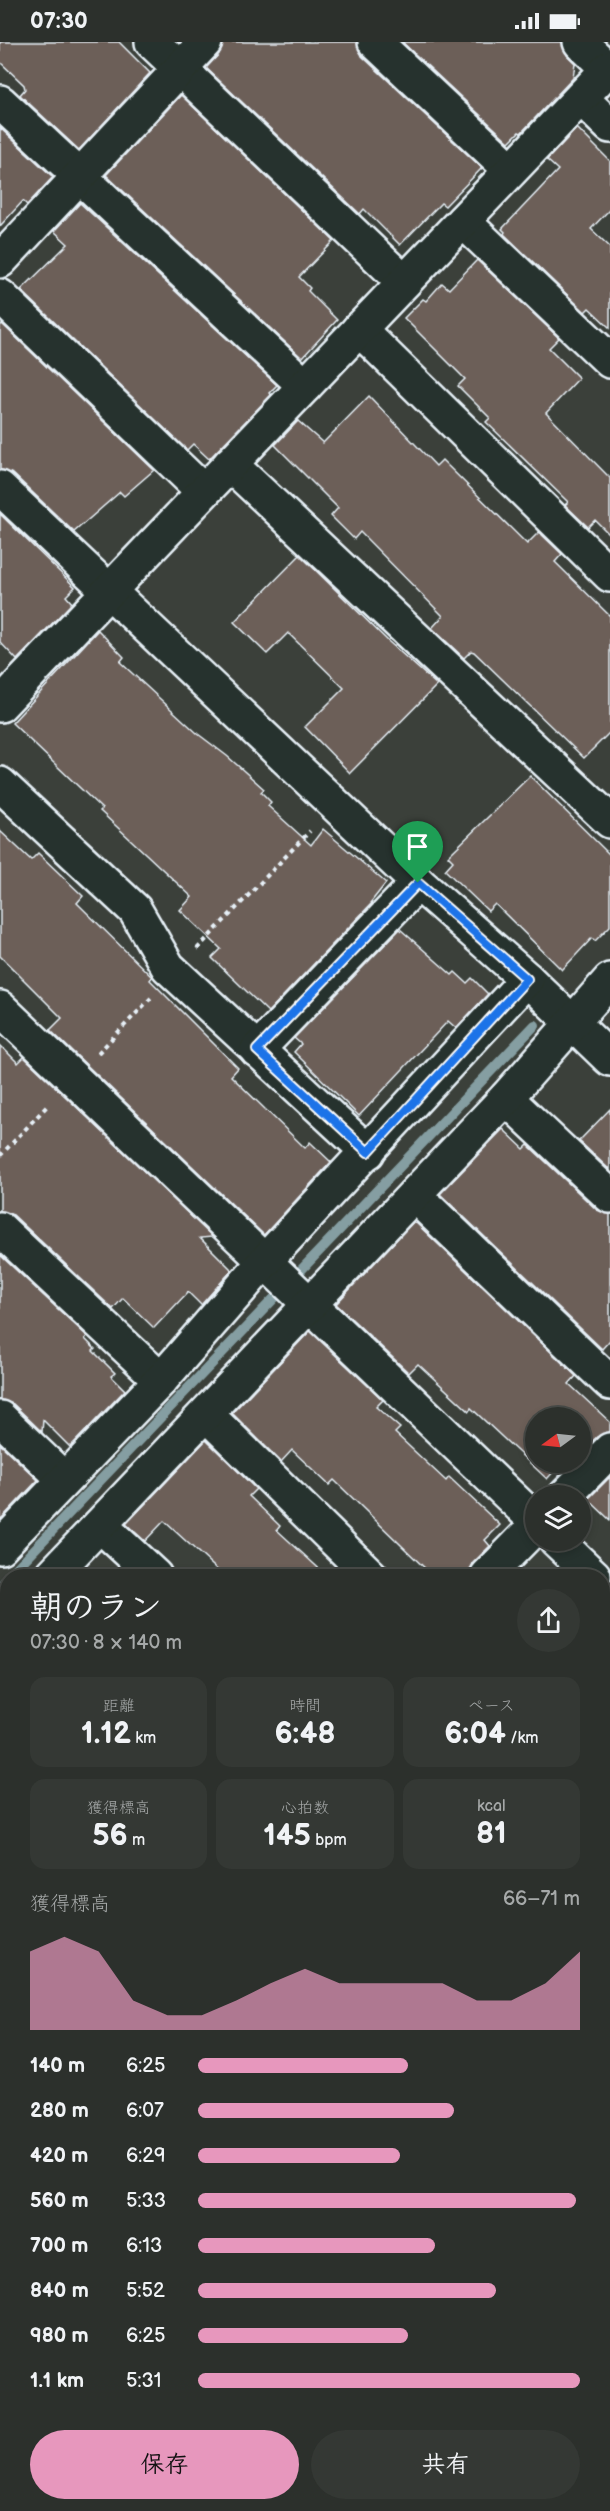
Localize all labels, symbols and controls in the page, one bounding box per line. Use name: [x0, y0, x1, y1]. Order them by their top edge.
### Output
text: 07:30: [30, 8, 88, 35]
pin: [392, 821, 443, 883]
icon: arrive: [401, 830, 434, 863]
north arrow: [525, 1407, 591, 1473]
map controls: [525, 1407, 591, 1551]
button: layers: [525, 1485, 591, 1551]
text: 朝のラン: [30, 1588, 162, 1628]
button: share: [517, 1589, 580, 1652]
text: 07:30 · 8 × 140 m: [30, 1631, 182, 1655]
text: 距離: [103, 1697, 135, 1716]
text: 時間: [289, 1697, 321, 1716]
text: ペース: [468, 1697, 515, 1716]
text: 1.12: [81, 1716, 131, 1752]
text: 6:48: [274, 1716, 336, 1752]
text: 6:04: [444, 1716, 506, 1752]
text: km: [131, 1729, 156, 1748]
text: /km: [506, 1729, 539, 1748]
text: kcal: [477, 1797, 506, 1816]
text: 獲得標高: [87, 1799, 151, 1818]
text: 心拍数: [281, 1799, 329, 1818]
text: 81: [476, 1816, 507, 1852]
text: 56: [92, 1818, 128, 1854]
text: 145: [263, 1818, 311, 1854]
text: m: [128, 1831, 145, 1850]
text: bpm: [311, 1831, 347, 1850]
text: 66–71 m: [503, 1887, 580, 1911]
text: 獲得標高: [30, 1892, 110, 1916]
text: 140 m: [30, 2054, 85, 2078]
text: 6:25: [126, 2054, 166, 2078]
text: 280 m: [30, 2099, 89, 2123]
text: 6:07: [126, 2099, 164, 2123]
text: 420 m: [30, 2144, 88, 2168]
text: 6:29: [126, 2144, 166, 2168]
text: 560 m: [30, 2189, 89, 2213]
text: 5:33: [126, 2189, 166, 2213]
text: 700 m: [30, 2234, 88, 2258]
text: 6:13: [126, 2234, 162, 2258]
text: 840 m: [30, 2279, 89, 2303]
text: 5:52: [126, 2279, 165, 2303]
text: 980 m: [30, 2324, 89, 2348]
text: 6:25: [126, 2324, 166, 2348]
text: 1.1 km: [30, 2369, 84, 2393]
text: 5:31: [126, 2369, 162, 2393]
button: 保存: [30, 2430, 299, 2499]
button: 共有: [311, 2430, 580, 2499]

